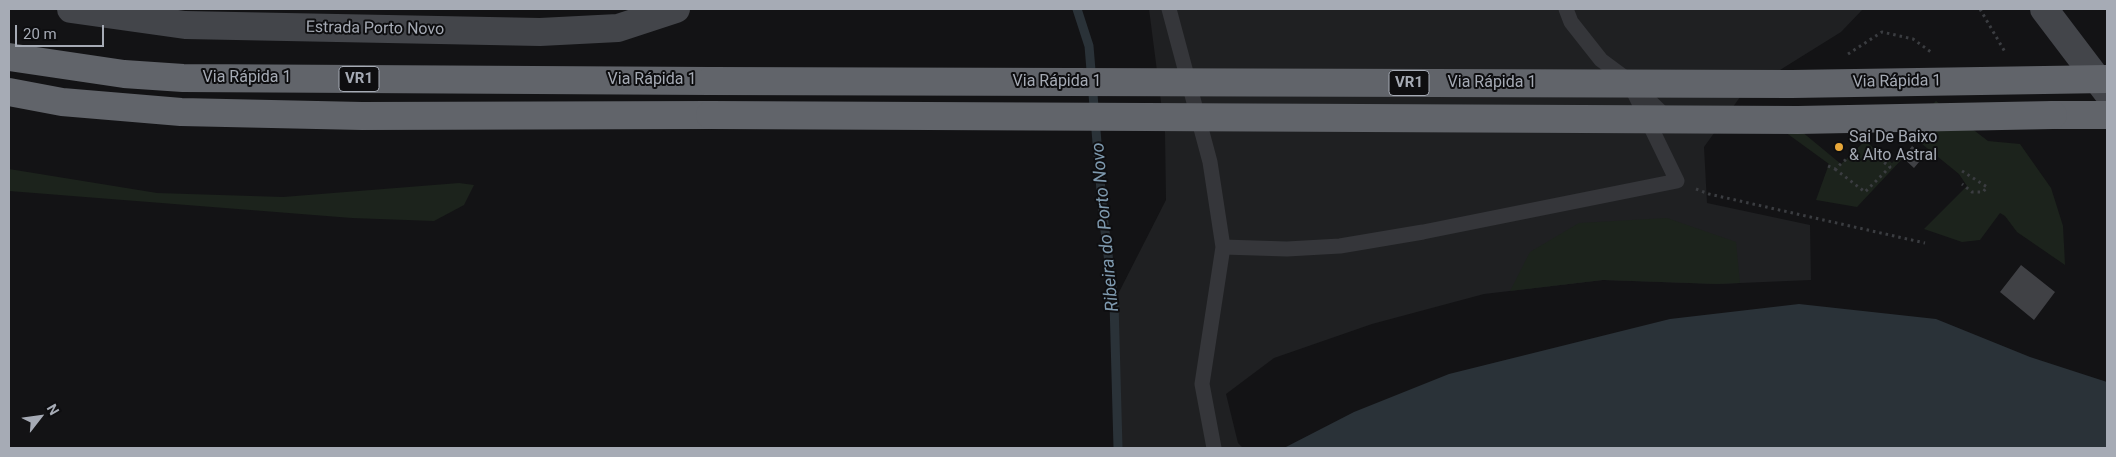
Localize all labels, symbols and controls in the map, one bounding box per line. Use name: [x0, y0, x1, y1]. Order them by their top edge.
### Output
scale bar: [18, 15, 106, 47]
street label: Estrada Porto Novo: [306, 18, 444, 40]
text: 20 m: [23, 25, 57, 43]
road number: VR1: [339, 66, 379, 92]
street label: Via Rápida 1: [203, 68, 291, 88]
street label: Via Rápida 1: [608, 70, 696, 90]
road number: VR1: [1389, 70, 1429, 96]
street label: Via Rápida 1: [1013, 72, 1101, 92]
street label: Via Rápida 1: [1852, 72, 1942, 92]
street label: Via Rápida 1: [1448, 73, 1536, 93]
place label: Sai De Baixo & Alto Astral: [1849, 128, 1937, 166]
marker: Sai De Baixo & Alto Astral: [1833, 141, 1845, 153]
water label: Ribeira do Porto Novo: [1088, 142, 1124, 312]
north arrow: [15, 392, 65, 442]
text: N: [44, 401, 62, 418]

